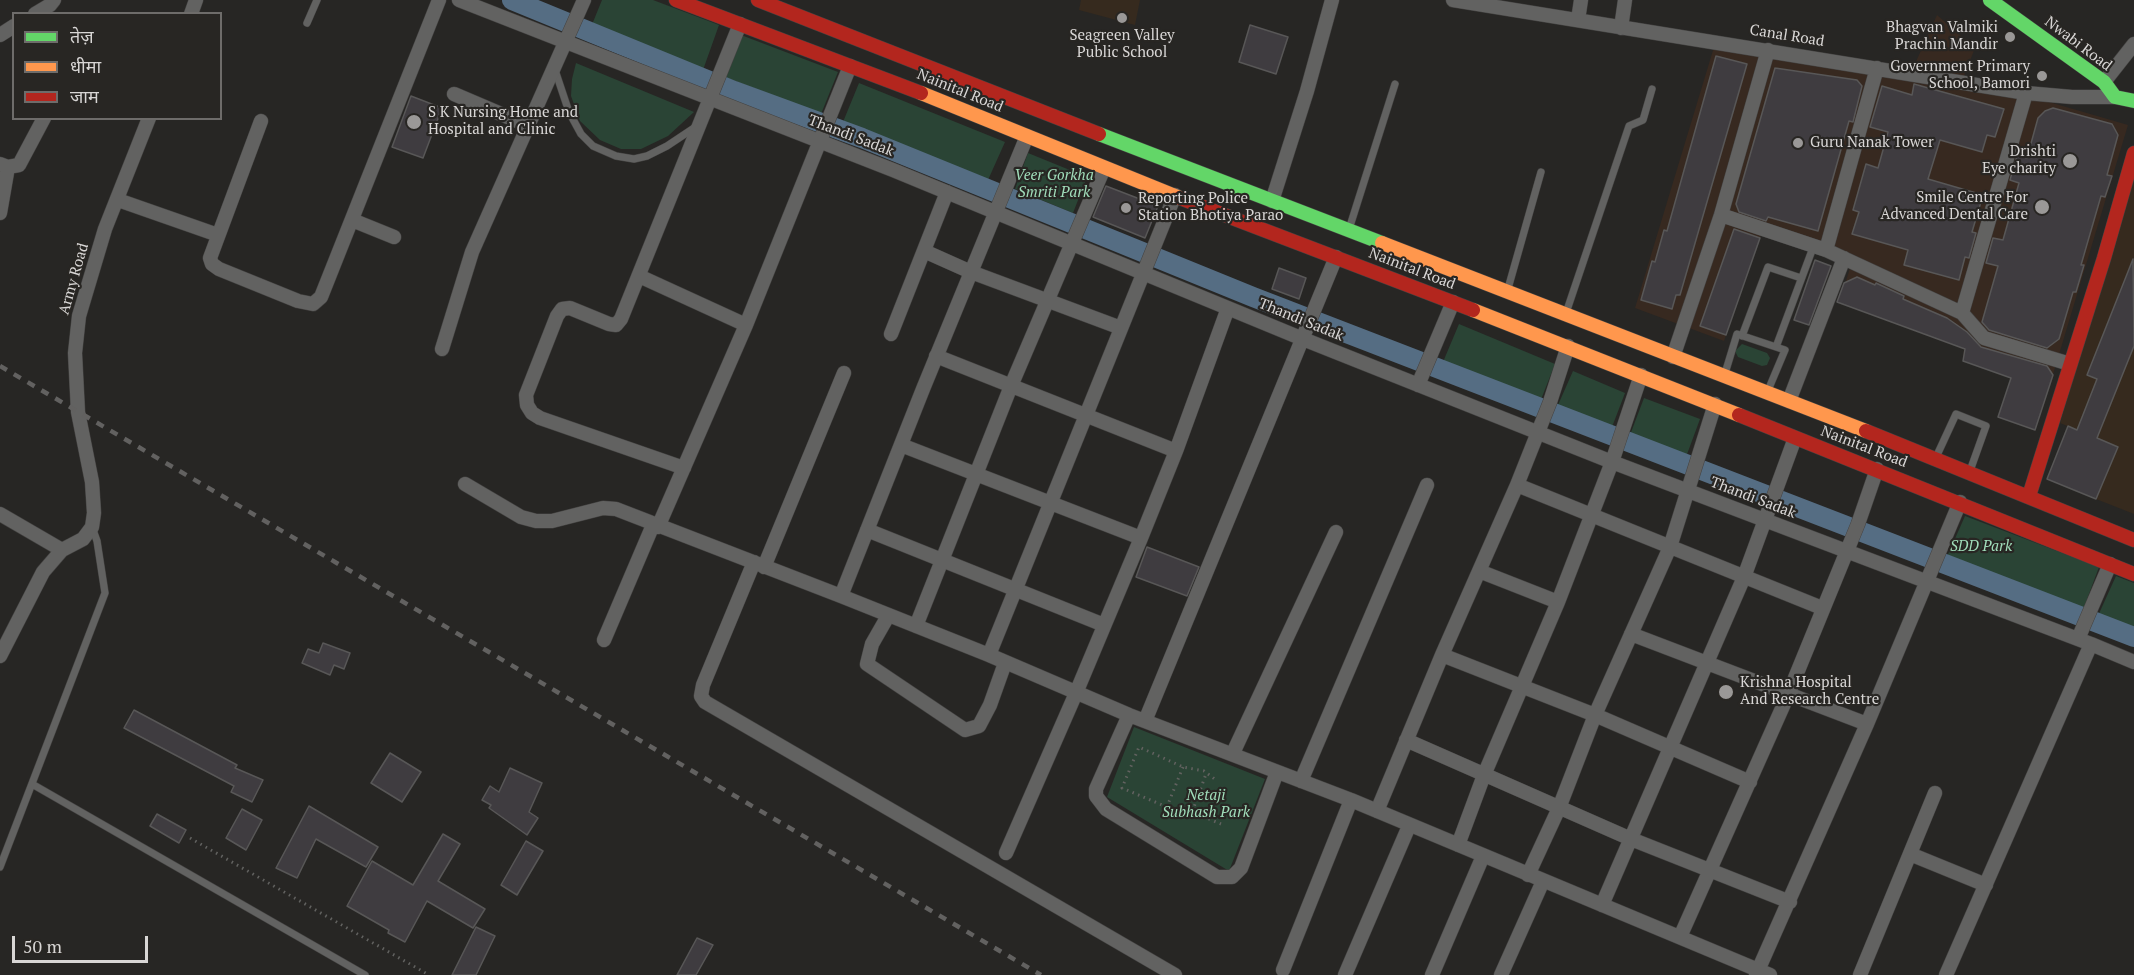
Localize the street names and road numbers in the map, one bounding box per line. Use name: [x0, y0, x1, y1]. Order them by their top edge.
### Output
street label: Nwabi Road: [2041, 13, 2115, 75]
street label: Canal Road: [1748, 21, 1826, 51]
street label: Nainital Road: [914, 66, 1006, 116]
street label: Thandi Sadak: [806, 111, 896, 161]
street label: Army Road: [55, 241, 93, 317]
street label: Nainital Road: [1366, 244, 1458, 294]
street label: Thandi Sadak: [1256, 295, 1346, 345]
street label: Nainital Road: [1818, 422, 1910, 472]
street label: Thandi Sadak: [1708, 473, 1798, 523]

